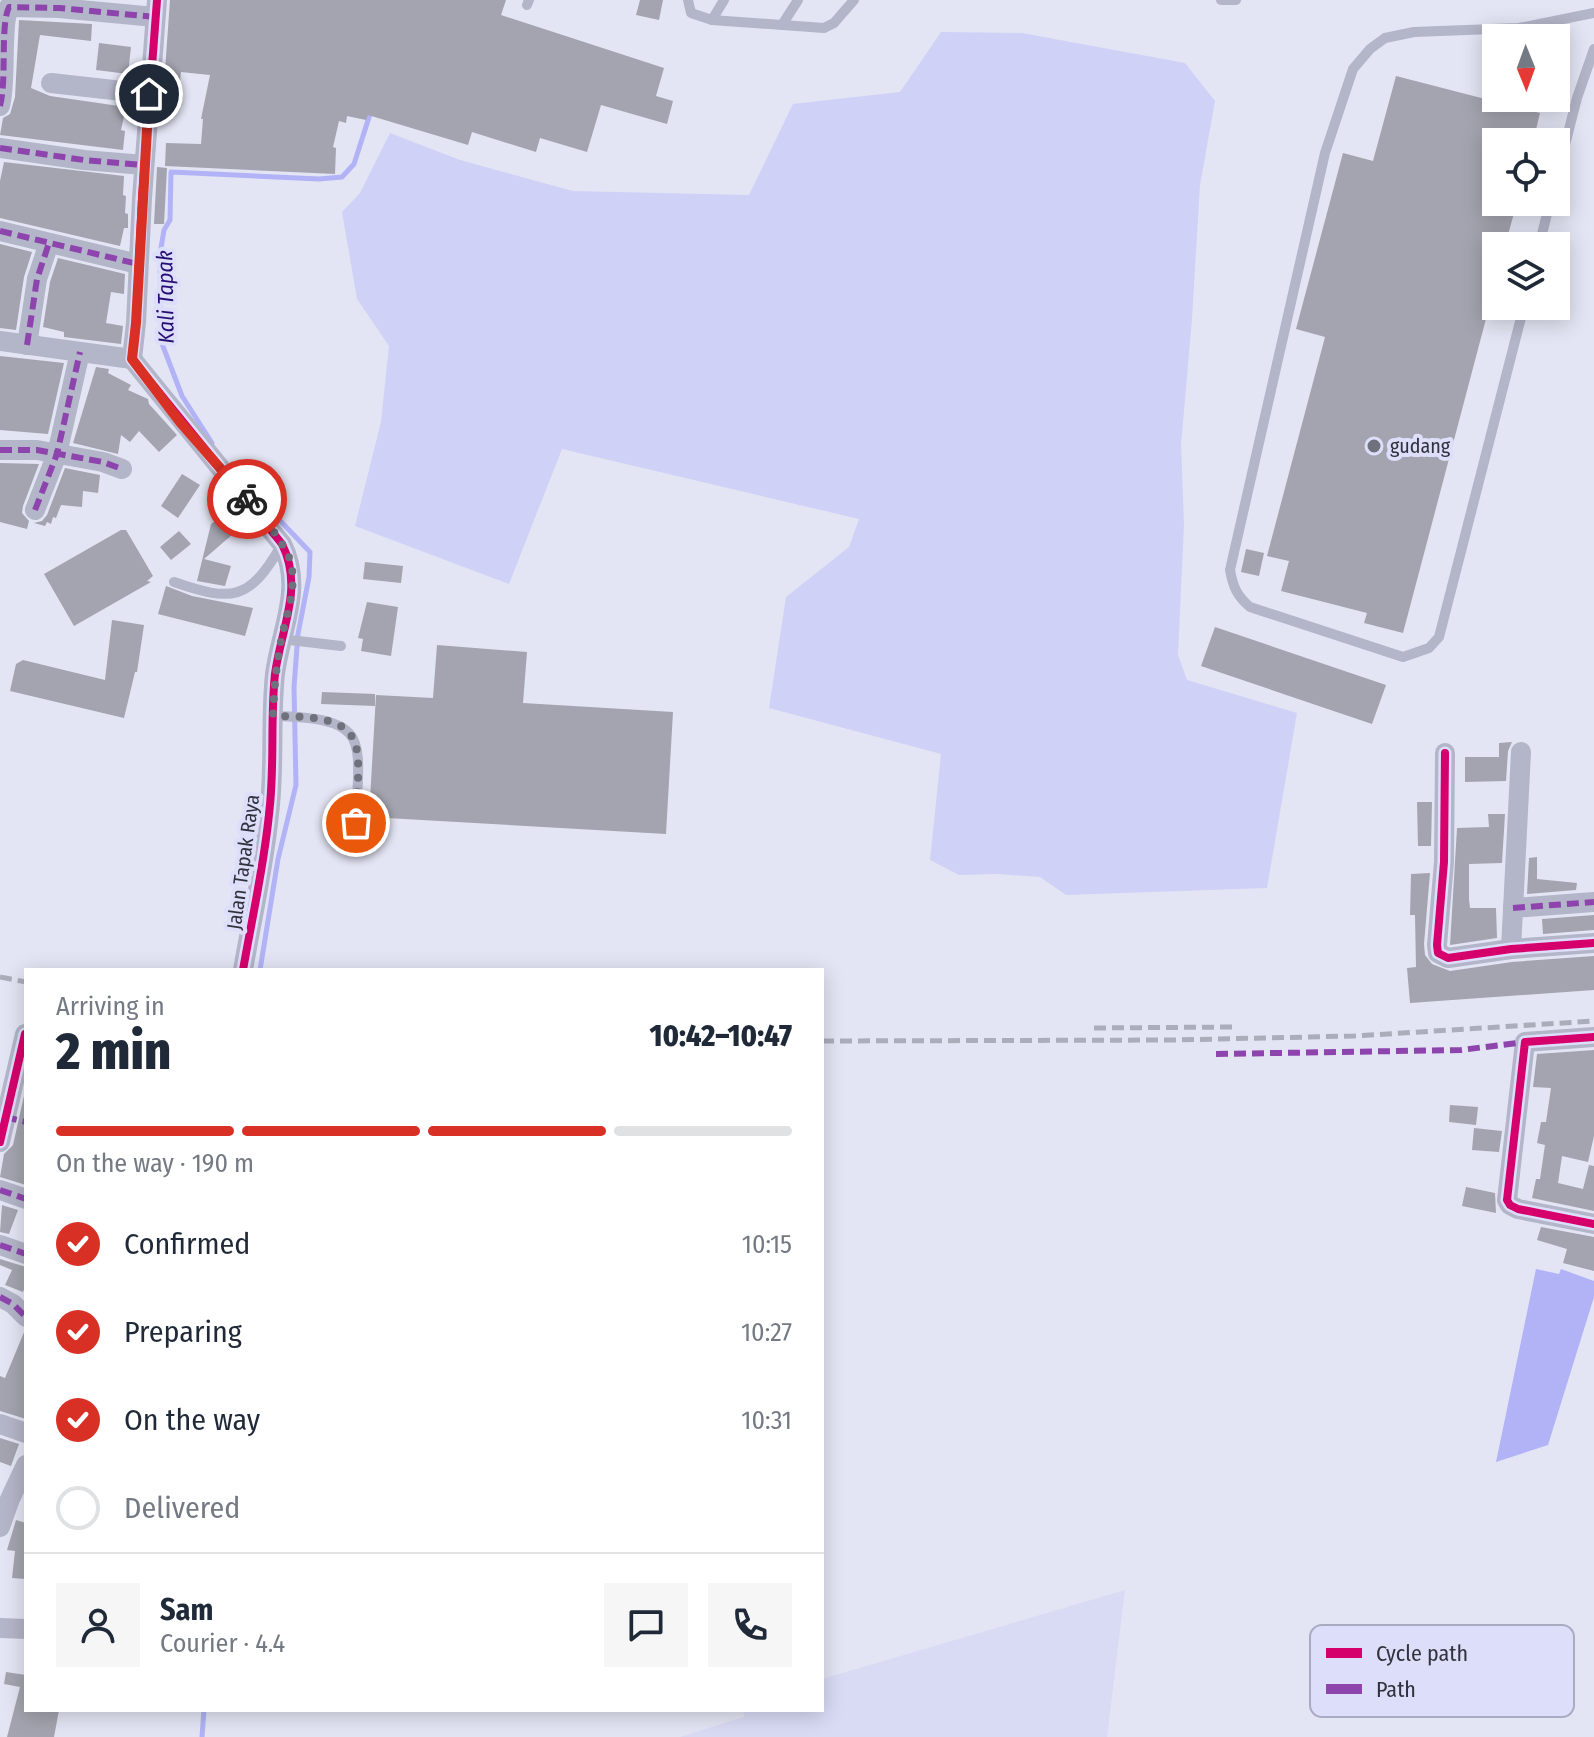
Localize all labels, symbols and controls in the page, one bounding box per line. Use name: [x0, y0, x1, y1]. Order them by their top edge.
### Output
north arrow: [1482, 24, 1570, 112]
map controls: [1482, 24, 1570, 320]
pin: [115, 60, 183, 128]
icon: home: [127, 72, 171, 116]
button: locate: [1482, 128, 1570, 216]
button: layers: [1482, 232, 1570, 320]
water label: Kali Tapak: [151, 250, 180, 344]
place label: gudang: [1390, 434, 1451, 458]
marker: gudang: [1365, 437, 1383, 455]
courier: [207, 459, 287, 539]
icon: bike: [225, 477, 269, 521]
pin: [322, 789, 390, 857]
street label: Jalan Tapak Raya: [222, 793, 264, 931]
icon: bag: [334, 801, 378, 845]
text: Arriving in: [56, 991, 165, 1022]
text: 10:42–10:47: [649, 1018, 792, 1054]
text: 2 min: [56, 1020, 171, 1083]
text: On the way · 190 m: [56, 1148, 254, 1179]
icon: check: [56, 1222, 100, 1266]
text: Confirmed: [124, 1226, 250, 1262]
text: 10:15: [742, 1229, 792, 1260]
icon: check: [56, 1310, 100, 1354]
text: Preparing: [124, 1314, 242, 1350]
text: 10:27: [741, 1317, 792, 1348]
icon: check: [56, 1398, 100, 1442]
text: On the way: [124, 1402, 260, 1438]
text: 10:31: [741, 1405, 792, 1436]
text: Delivered: [124, 1490, 240, 1526]
button: person: [56, 1583, 140, 1667]
button: chat: [604, 1583, 688, 1667]
button: phone: [708, 1583, 792, 1667]
text: Sam: [160, 1592, 213, 1628]
legend: [1310, 1625, 1574, 1717]
text: Courier · 4.4: [160, 1628, 285, 1659]
text: Cycle path: [1376, 1640, 1468, 1667]
text: Path: [1376, 1676, 1416, 1703]

